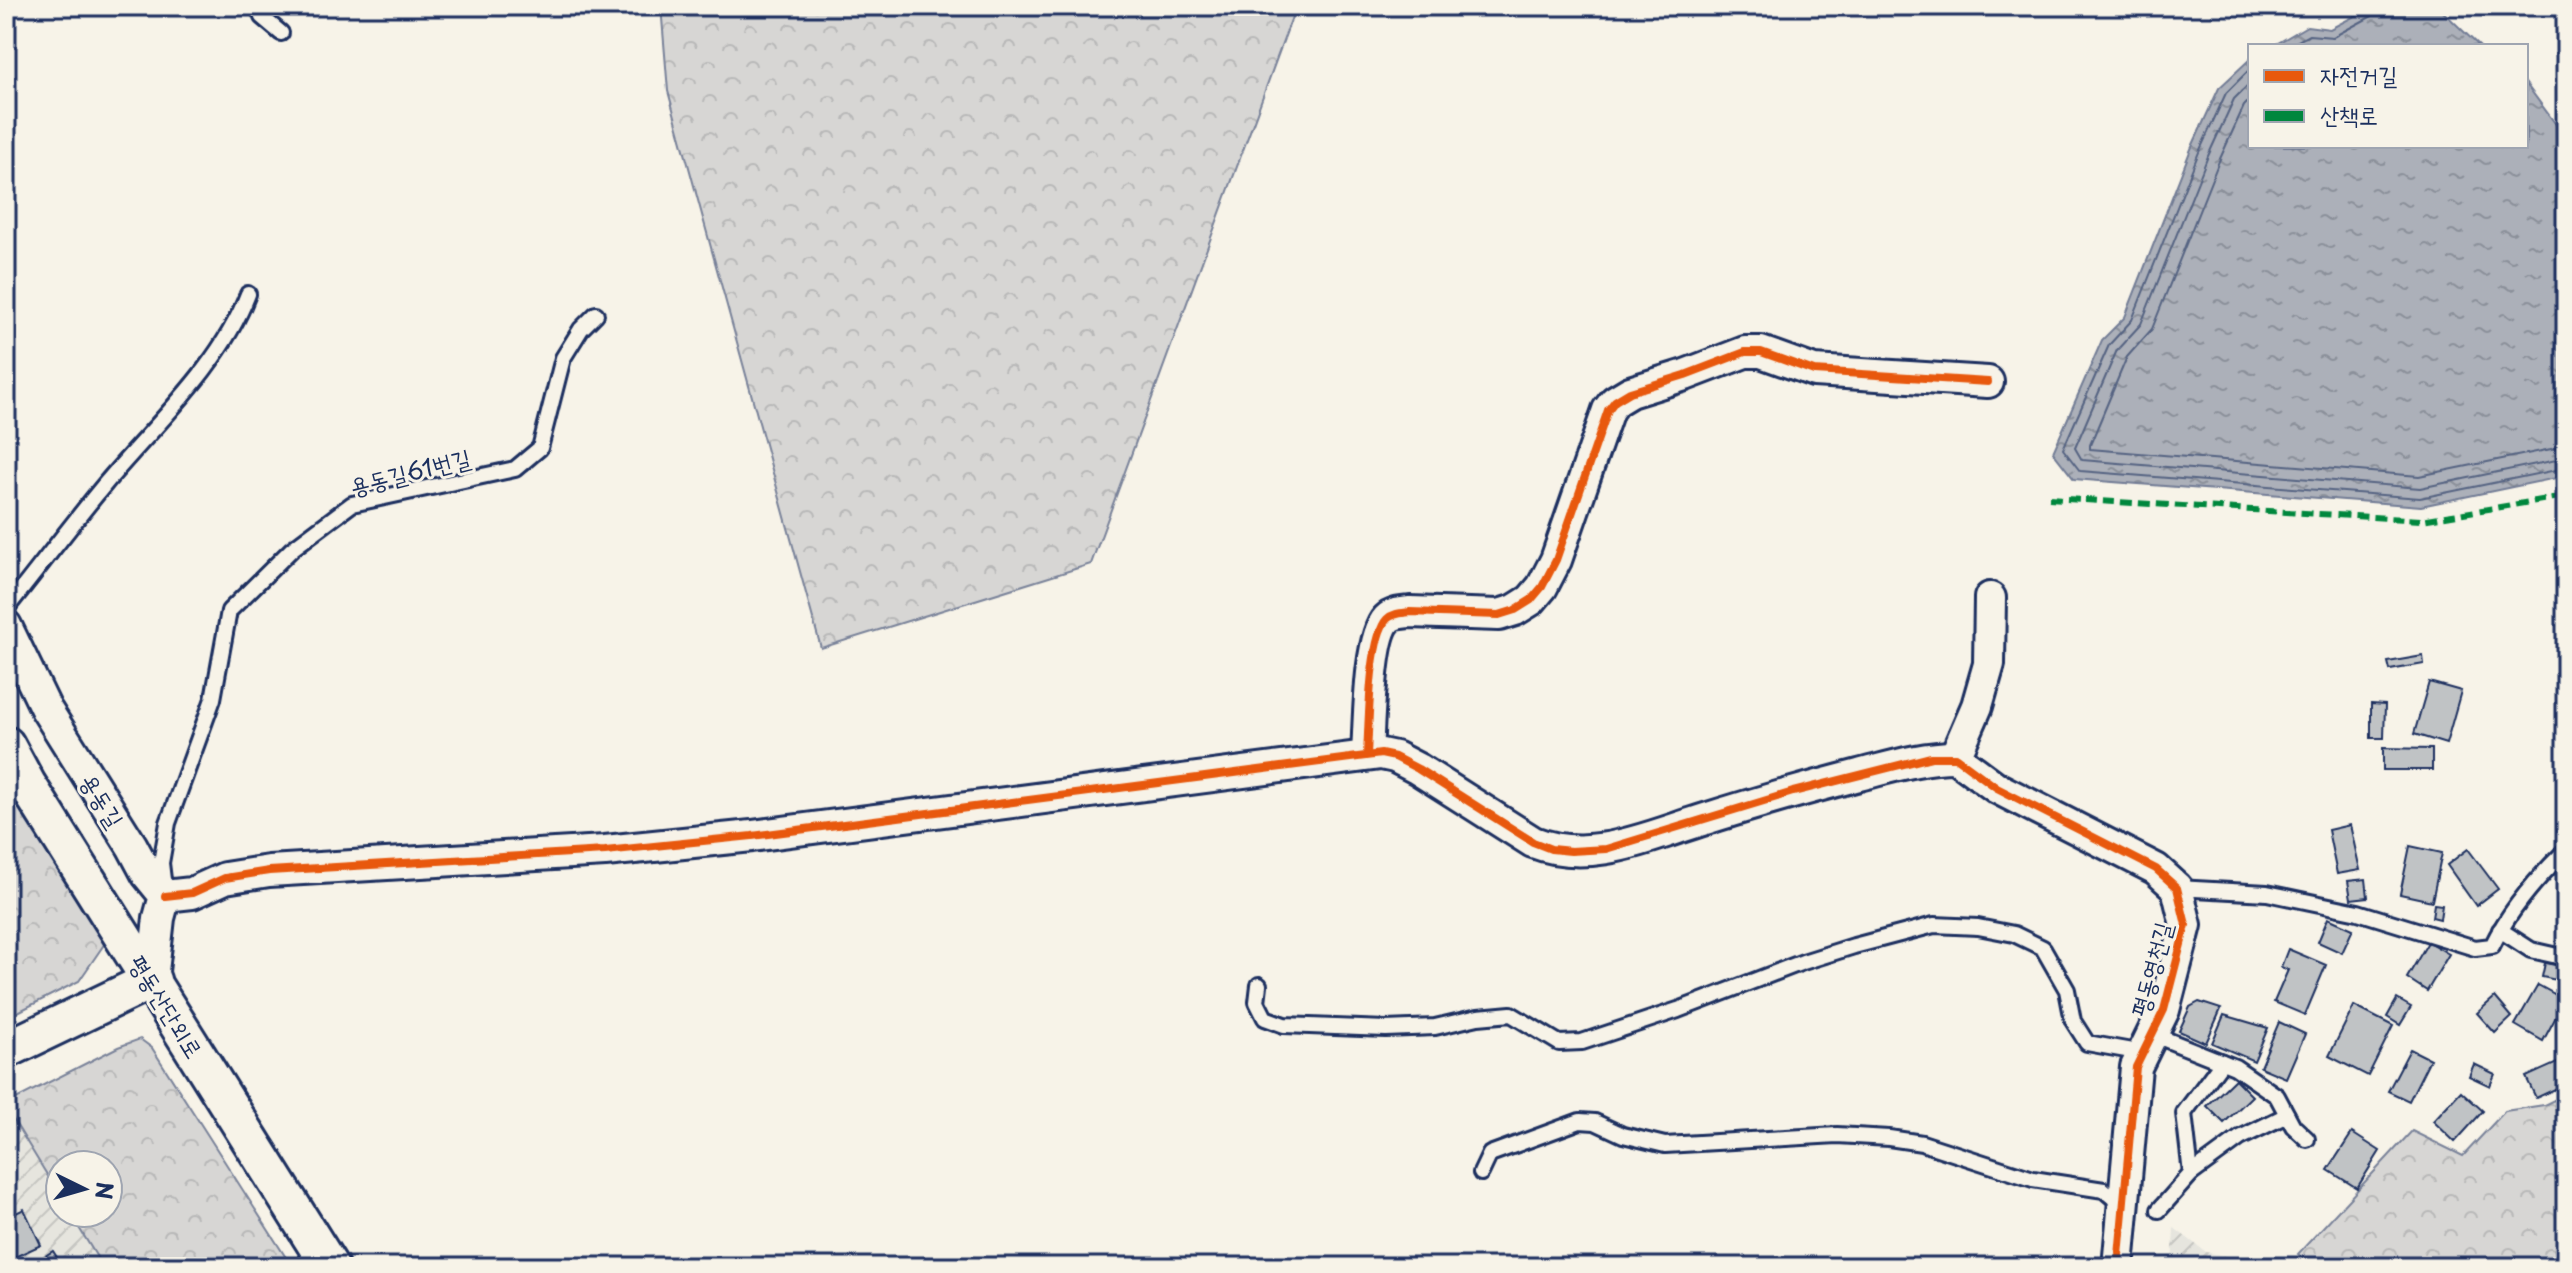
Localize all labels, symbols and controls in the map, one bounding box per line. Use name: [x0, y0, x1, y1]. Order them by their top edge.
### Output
legend: [2248, 44, 2528, 148]
text: 자전거길: [2320, 56, 2397, 92]
text: 산책로: [2320, 96, 2378, 132]
street label: 용동길61번길: [346, 439, 474, 503]
street label: 용동길: [72, 766, 134, 834]
street label: 평동영천길: [2120, 918, 2180, 1020]
street label: 평동산단외로: [121, 947, 213, 1065]
north arrow: [44, 1149, 124, 1229]
text: N: [88, 1181, 123, 1201]

